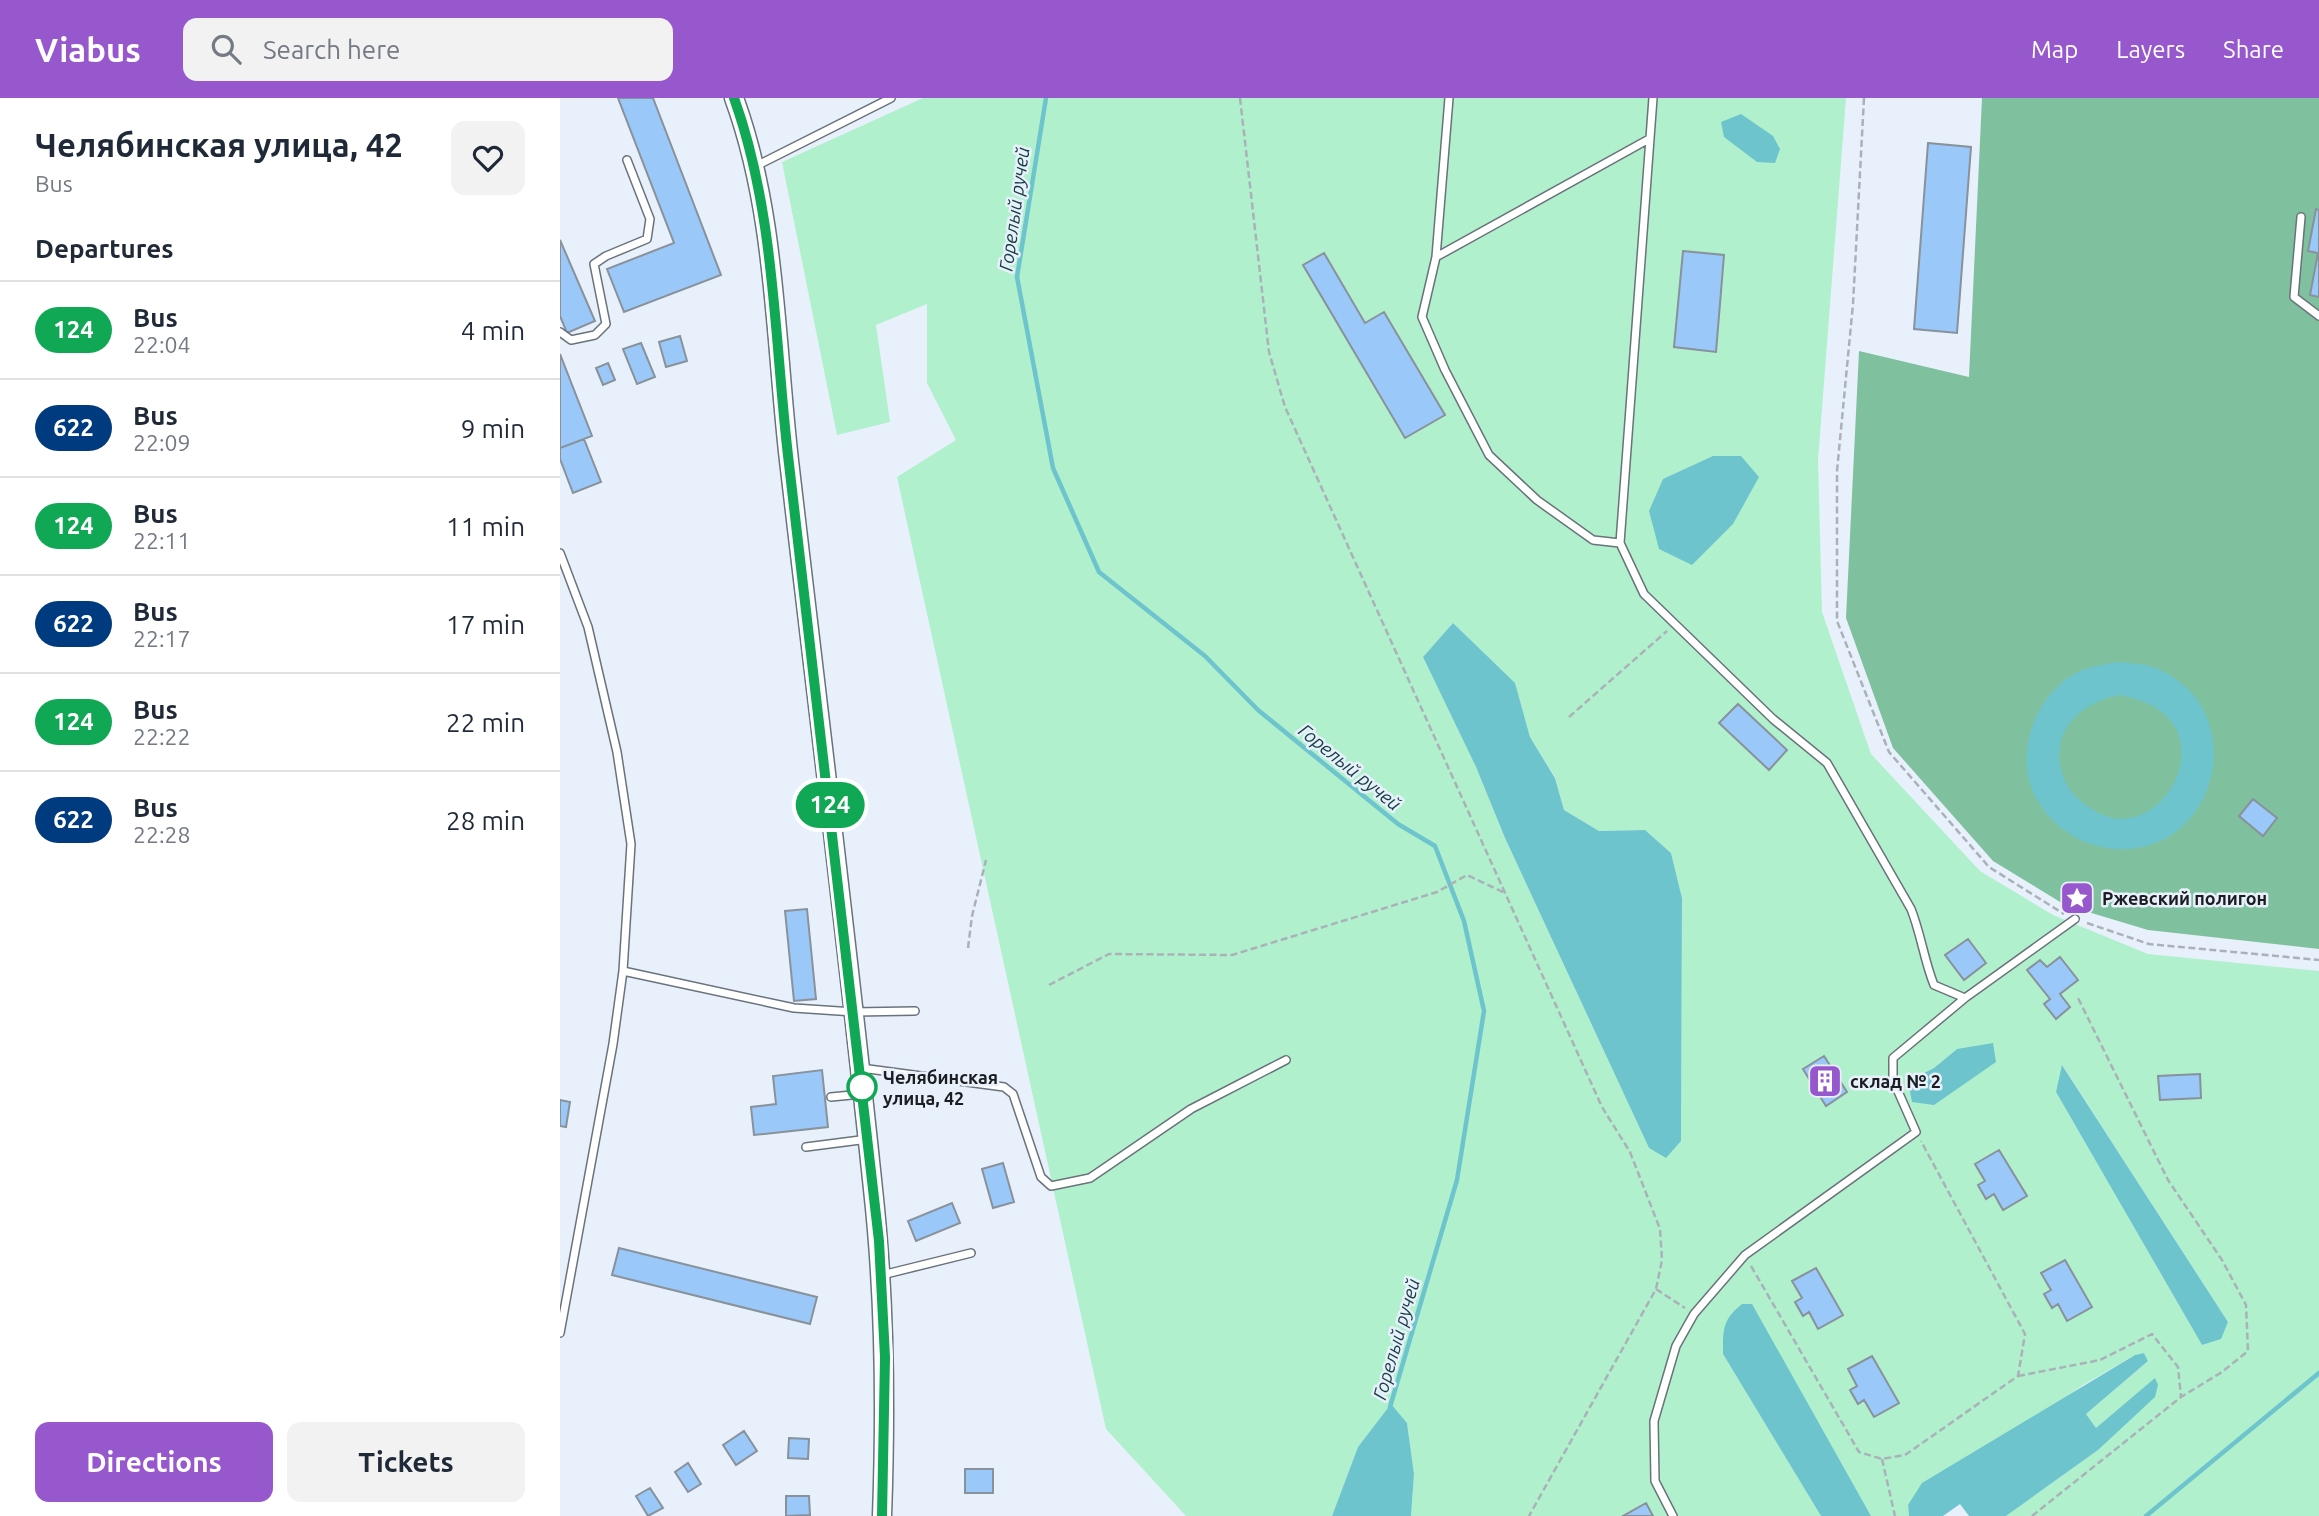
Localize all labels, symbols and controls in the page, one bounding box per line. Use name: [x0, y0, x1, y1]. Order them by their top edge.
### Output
search box: [183, 18, 673, 81]
icon: search: [207, 30, 245, 68]
text: Viabus: [35, 31, 141, 68]
text: Search here: [263, 35, 400, 64]
text: Map: [2031, 36, 2078, 63]
text: Layers: [2116, 36, 2185, 63]
text: Share: [2223, 36, 2284, 63]
button: heart: [451, 121, 525, 195]
text: Челябинская улица, 42: [35, 126, 403, 163]
water label: Горелый ручей: [994, 146, 1034, 272]
text: Bus: [35, 171, 73, 196]
text: Departures: [35, 234, 173, 263]
text: Bus: [133, 303, 178, 332]
text: 124: [53, 316, 94, 343]
text: 4 min: [461, 316, 525, 345]
text: 22:04: [133, 332, 191, 357]
text: Bus: [133, 401, 178, 430]
text: 622: [53, 414, 94, 441]
text: 9 min: [461, 414, 525, 443]
text: 22:09: [133, 430, 191, 455]
text: Bus: [133, 499, 178, 528]
text: 124: [53, 512, 94, 539]
text: 11 min: [446, 512, 525, 541]
text: 22:11: [133, 528, 191, 553]
text: Bus: [133, 597, 178, 626]
text: 622: [53, 610, 94, 637]
text: 17 min: [446, 610, 525, 639]
text: 22:17: [133, 626, 191, 651]
text: Bus: [133, 695, 178, 724]
text: 124: [53, 708, 94, 735]
text: 22 min: [446, 708, 525, 737]
water label: Горелый ручей: [1294, 719, 1406, 815]
text: 22:22: [133, 724, 191, 749]
line badge: 124: [790, 782, 870, 828]
text: 124: [810, 791, 850, 818]
text: Bus: [133, 793, 178, 822]
text: 622: [53, 806, 94, 833]
text: 28 min: [446, 806, 525, 835]
text: 22:28: [133, 822, 191, 847]
place icon: Ржевский полигон: [2058, 879, 2096, 917]
place label: Ржевский полигон: [2102, 888, 2267, 908]
building icon: склад № 2: [1806, 1062, 1844, 1100]
place label: Челябинская улица, 42: [883, 1067, 998, 1108]
place label: склад № 2: [1850, 1071, 1941, 1091]
marker: Челябинская улица, 42: [847, 1072, 877, 1102]
water label: Горелый ручей: [1368, 1276, 1424, 1402]
button: Directions: [35, 1422, 273, 1502]
button: Tickets: [287, 1422, 525, 1502]

